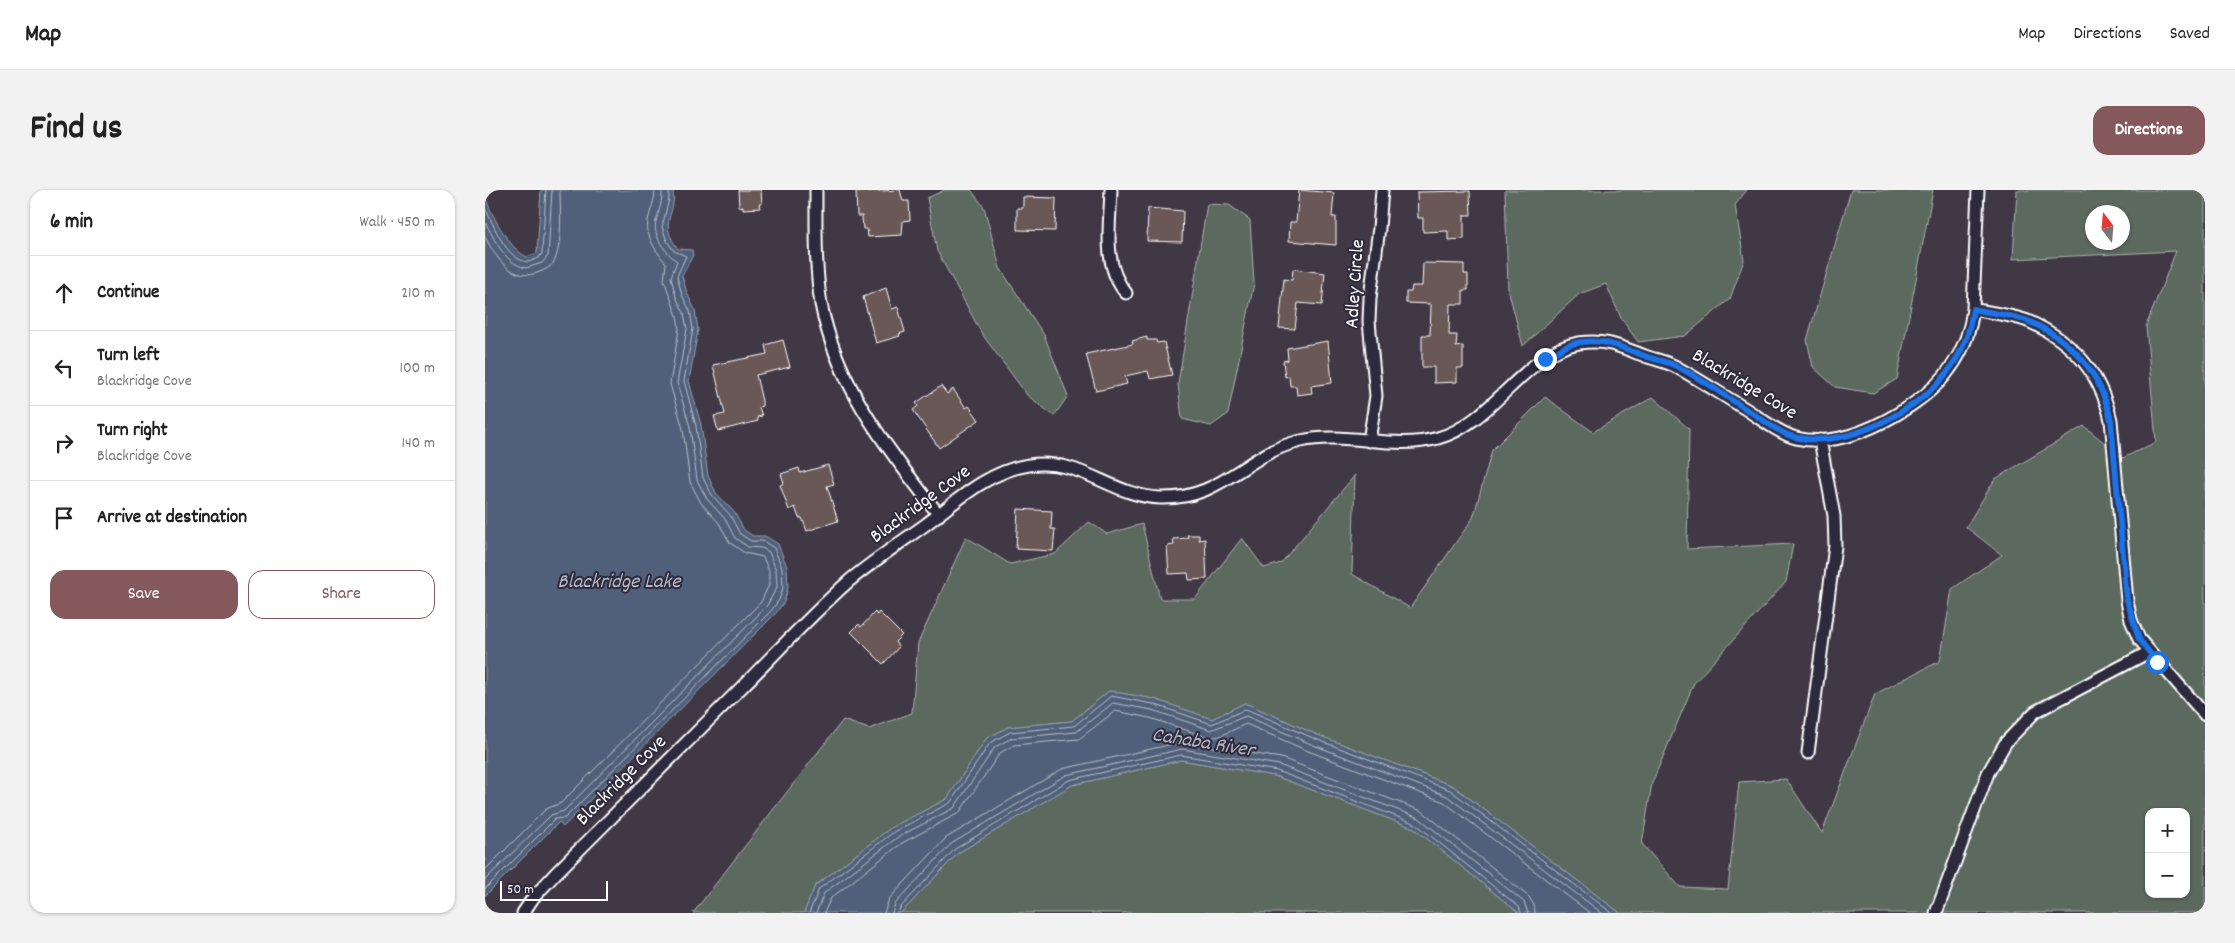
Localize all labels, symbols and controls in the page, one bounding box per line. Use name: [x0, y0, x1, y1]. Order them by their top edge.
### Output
text: Map: [25, 18, 61, 52]
text: Map: [2018, 22, 2045, 47]
text: Directions: [2073, 22, 2142, 47]
text: Saved: [2170, 22, 2210, 47]
text: Find us: [30, 105, 122, 155]
button: Directions: [2093, 106, 2205, 155]
north arrow: [2085, 205, 2130, 250]
text: 6 min: [50, 208, 93, 238]
text: Walk · 450 m: [360, 211, 435, 234]
street label: Adley Circle: [1339, 238, 1373, 329]
icon: ahead: [50, 279, 78, 307]
text: Continue: [97, 280, 159, 307]
text: 210 m: [401, 282, 435, 305]
text: Turn left: [97, 343, 160, 370]
street label: Blackridge Cove: [1686, 343, 1802, 428]
route end: [1534, 348, 1557, 371]
icon: left: [50, 354, 78, 382]
text: 100 m: [399, 357, 435, 380]
text: Blackridge Cove: [97, 370, 192, 393]
text: Turn right: [97, 418, 168, 445]
icon: right: [50, 429, 78, 457]
text: 140 m: [401, 432, 435, 455]
text: Blackridge Cove: [97, 445, 192, 468]
street label: Blackridge Cove: [865, 459, 977, 551]
icon: arrive: [50, 504, 78, 532]
text: Arrive at destination: [97, 505, 247, 532]
water label: Blackridge Lake: [558, 568, 682, 598]
button: Save: [50, 570, 238, 619]
button: Share: [248, 570, 435, 619]
route start: [2146, 651, 2169, 674]
water label: Cahaba River: [1150, 721, 1259, 767]
street label: Blackridge Cove: [570, 729, 674, 833]
map controls: [2145, 808, 2190, 898]
button: +: [2145, 808, 2190, 853]
button: −: [2145, 853, 2190, 898]
scale bar: [500, 878, 607, 901]
text: 50 m: [507, 880, 534, 900]

